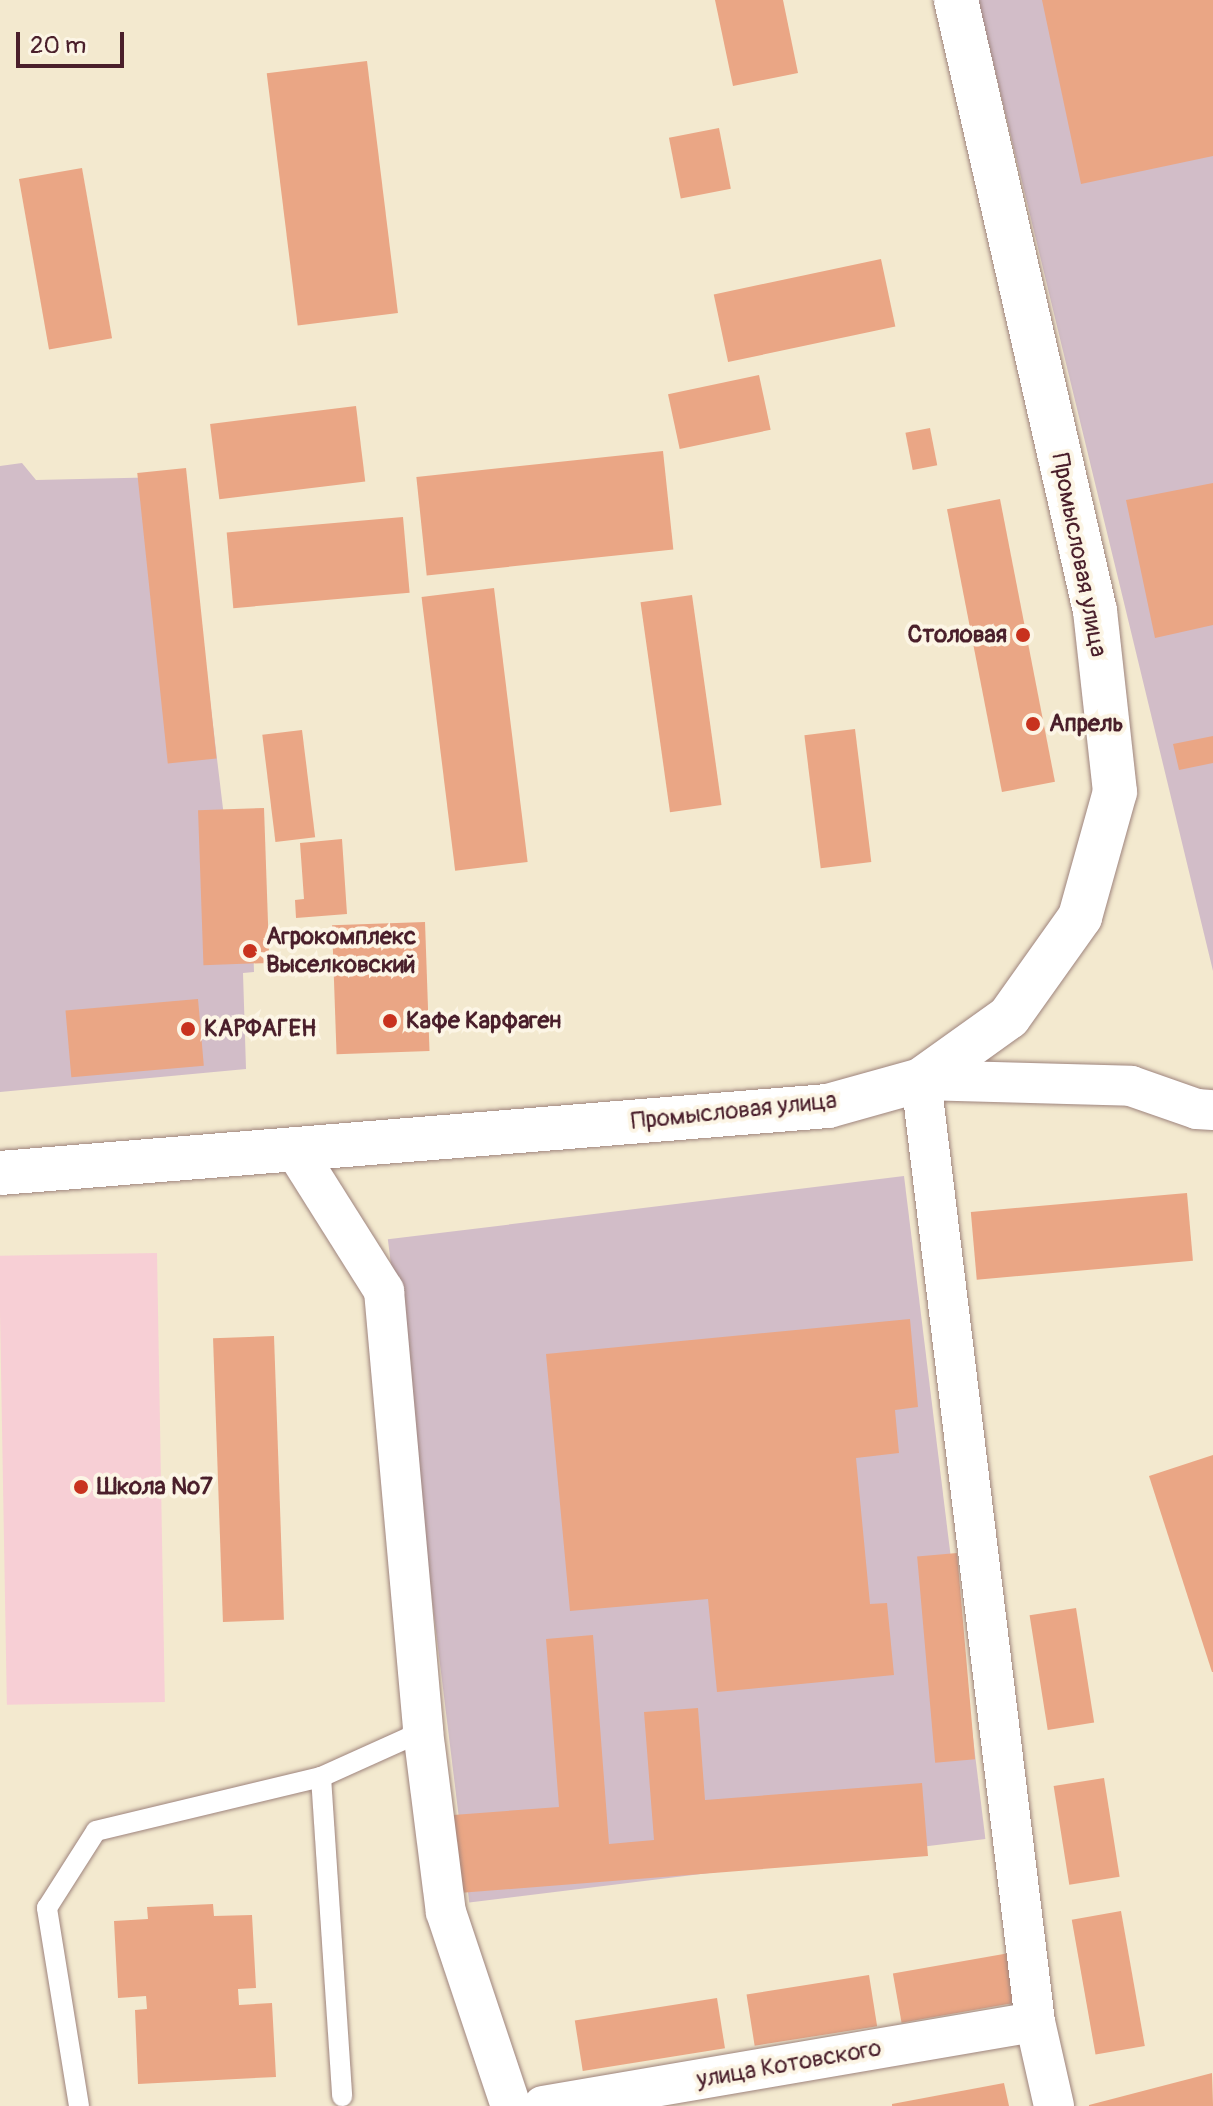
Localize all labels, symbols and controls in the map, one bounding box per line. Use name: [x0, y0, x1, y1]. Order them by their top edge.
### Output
scale bar: [20, 16, 128, 66]
text: 20 m: [30, 31, 86, 60]
street label: Промысловая улица: [1045, 451, 1113, 659]
place label: Столовая: [908, 621, 1007, 649]
marker: Столовая: [1014, 626, 1032, 644]
place label: Апрель: [1049, 710, 1124, 738]
marker: Апрель: [1024, 715, 1042, 733]
place label: Агрокомплекс Выселковский: [266, 923, 416, 979]
marker: Агрокомплекс Выселковский: [241, 942, 259, 960]
place label: Кафе Карфаген: [406, 1007, 561, 1035]
marker: Кафе Карфаген: [381, 1012, 399, 1030]
place label: КАРФАГЕН: [204, 1015, 316, 1043]
marker: КАРФАГЕН: [179, 1020, 197, 1038]
street label: Промысловая улица: [630, 1086, 838, 1136]
place label: Школа №7: [97, 1473, 213, 1501]
marker: Школа №7: [72, 1478, 90, 1496]
street label: улица Котовского: [694, 2034, 884, 2094]

